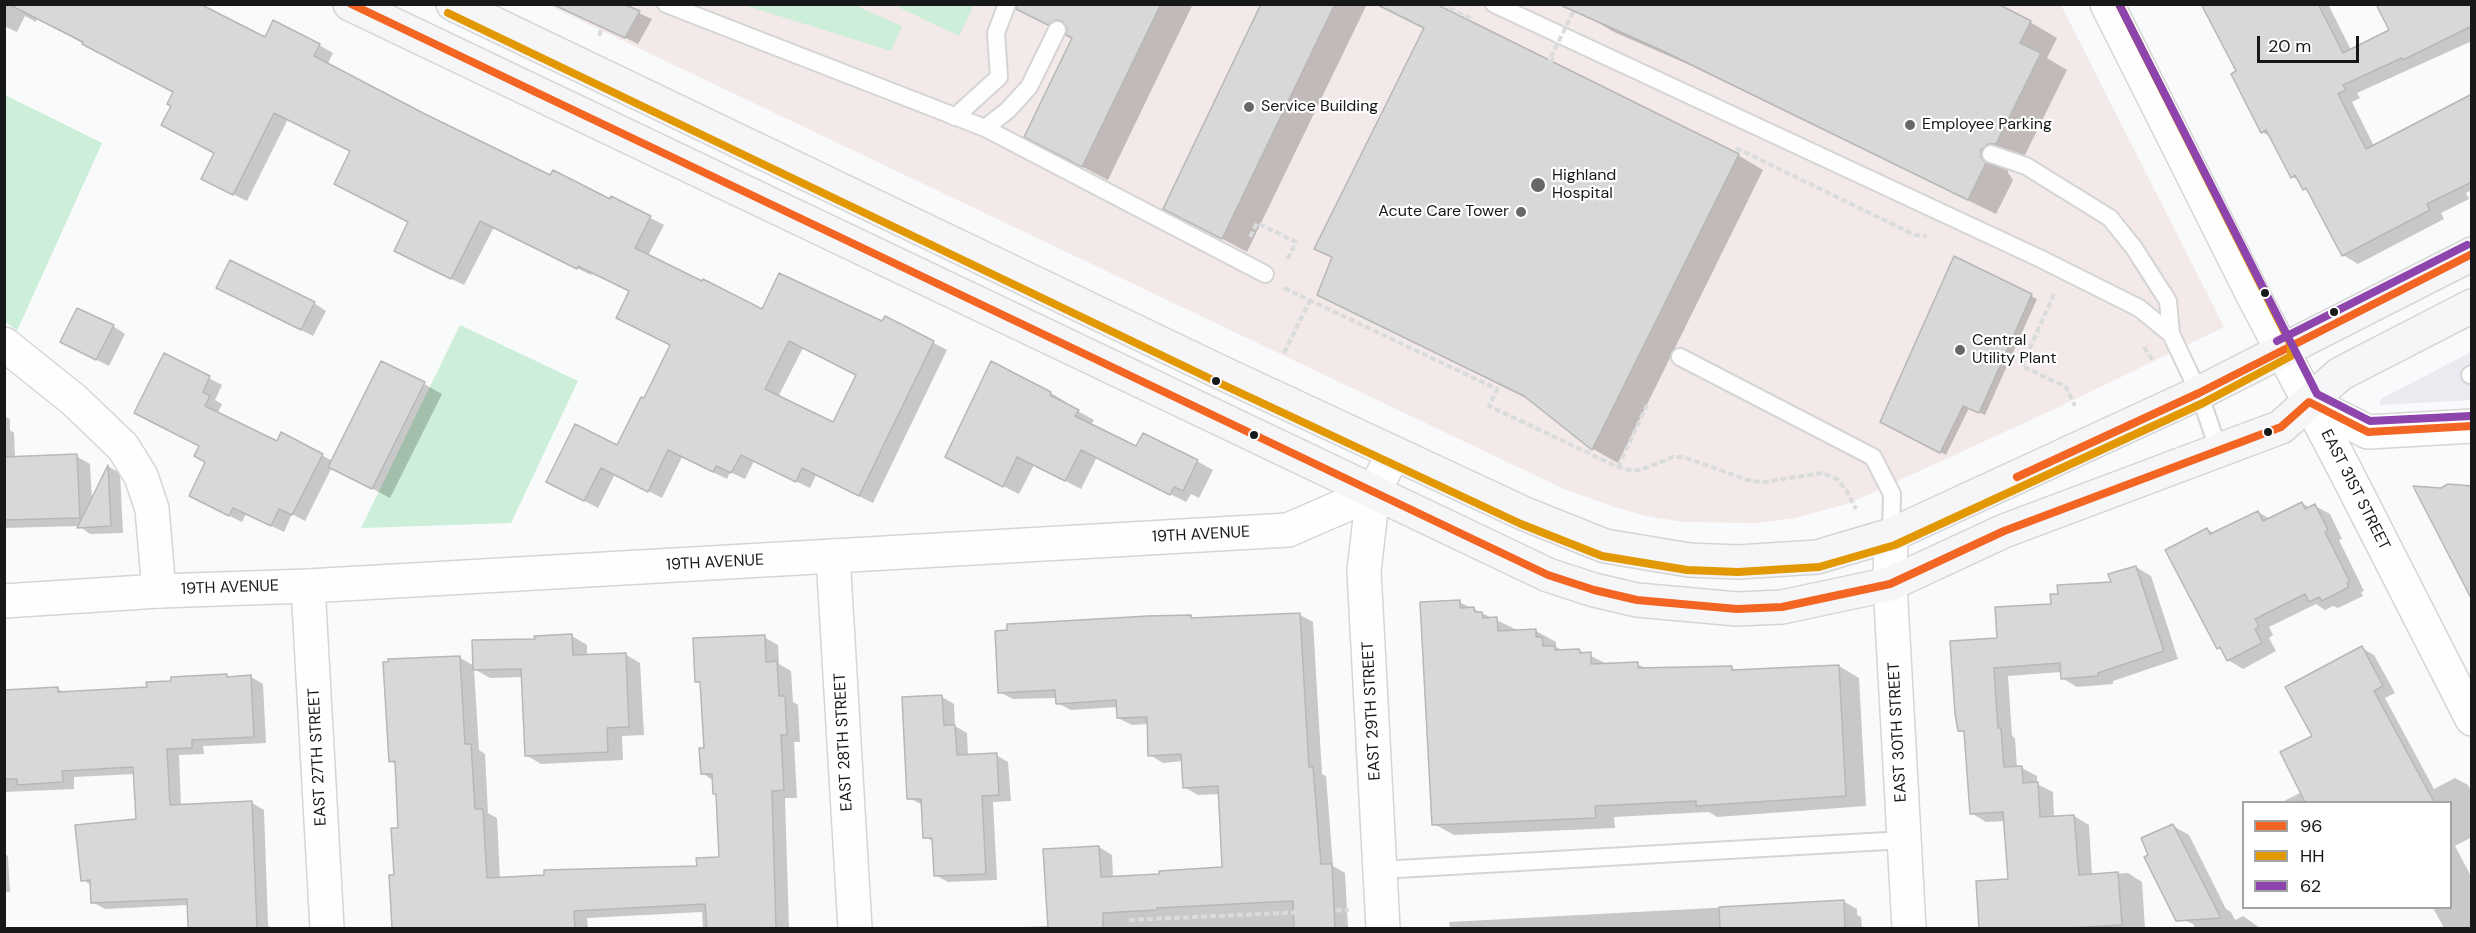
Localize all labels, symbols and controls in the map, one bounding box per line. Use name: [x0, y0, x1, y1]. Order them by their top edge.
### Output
scale bar: [2260, 24, 2362, 62]
text: 20 m: [2268, 34, 2311, 58]
place label: Service Building: [1261, 97, 1378, 117]
marker: Service Building: [1242, 100, 1256, 114]
place label: Employee Parking: [1922, 115, 2052, 135]
marker: Employee Parking: [1903, 118, 1917, 132]
place label: Highland Hospital: [1552, 166, 1616, 204]
marker: Highland Hospital: [1529, 176, 1547, 194]
place label: Acute Care Tower: [1378, 202, 1509, 222]
marker: Acute Care Tower: [1514, 205, 1528, 219]
unlabelled marker: [2259, 287, 2271, 299]
unlabelled marker: [2328, 306, 2340, 318]
place label: Central Utility Plant: [1972, 331, 2056, 369]
marker: Central Utility Plant: [1953, 343, 1967, 357]
unlabelled marker: [1210, 375, 1222, 387]
unlabelled marker: [2262, 426, 2274, 438]
street label: EAST 31ST STREET: [2316, 426, 2394, 554]
unlabelled marker: [1248, 429, 1260, 441]
street label: 19TH AVENUE: [1152, 523, 1250, 547]
street label: 19TH AVENUE: [666, 551, 764, 575]
street label: 19TH AVENUE: [181, 577, 279, 599]
street label: EAST 29TH STREET: [1359, 641, 1385, 781]
street label: EAST 30TH STREET: [1885, 661, 1911, 803]
street label: EAST 28TH STREET: [831, 672, 857, 812]
street label: EAST 27TH STREET: [305, 688, 331, 826]
legend: [2242, 801, 2452, 909]
text: 96: [2300, 814, 2323, 838]
text: HH: [2300, 844, 2325, 868]
text: 62: [2300, 874, 2321, 898]

